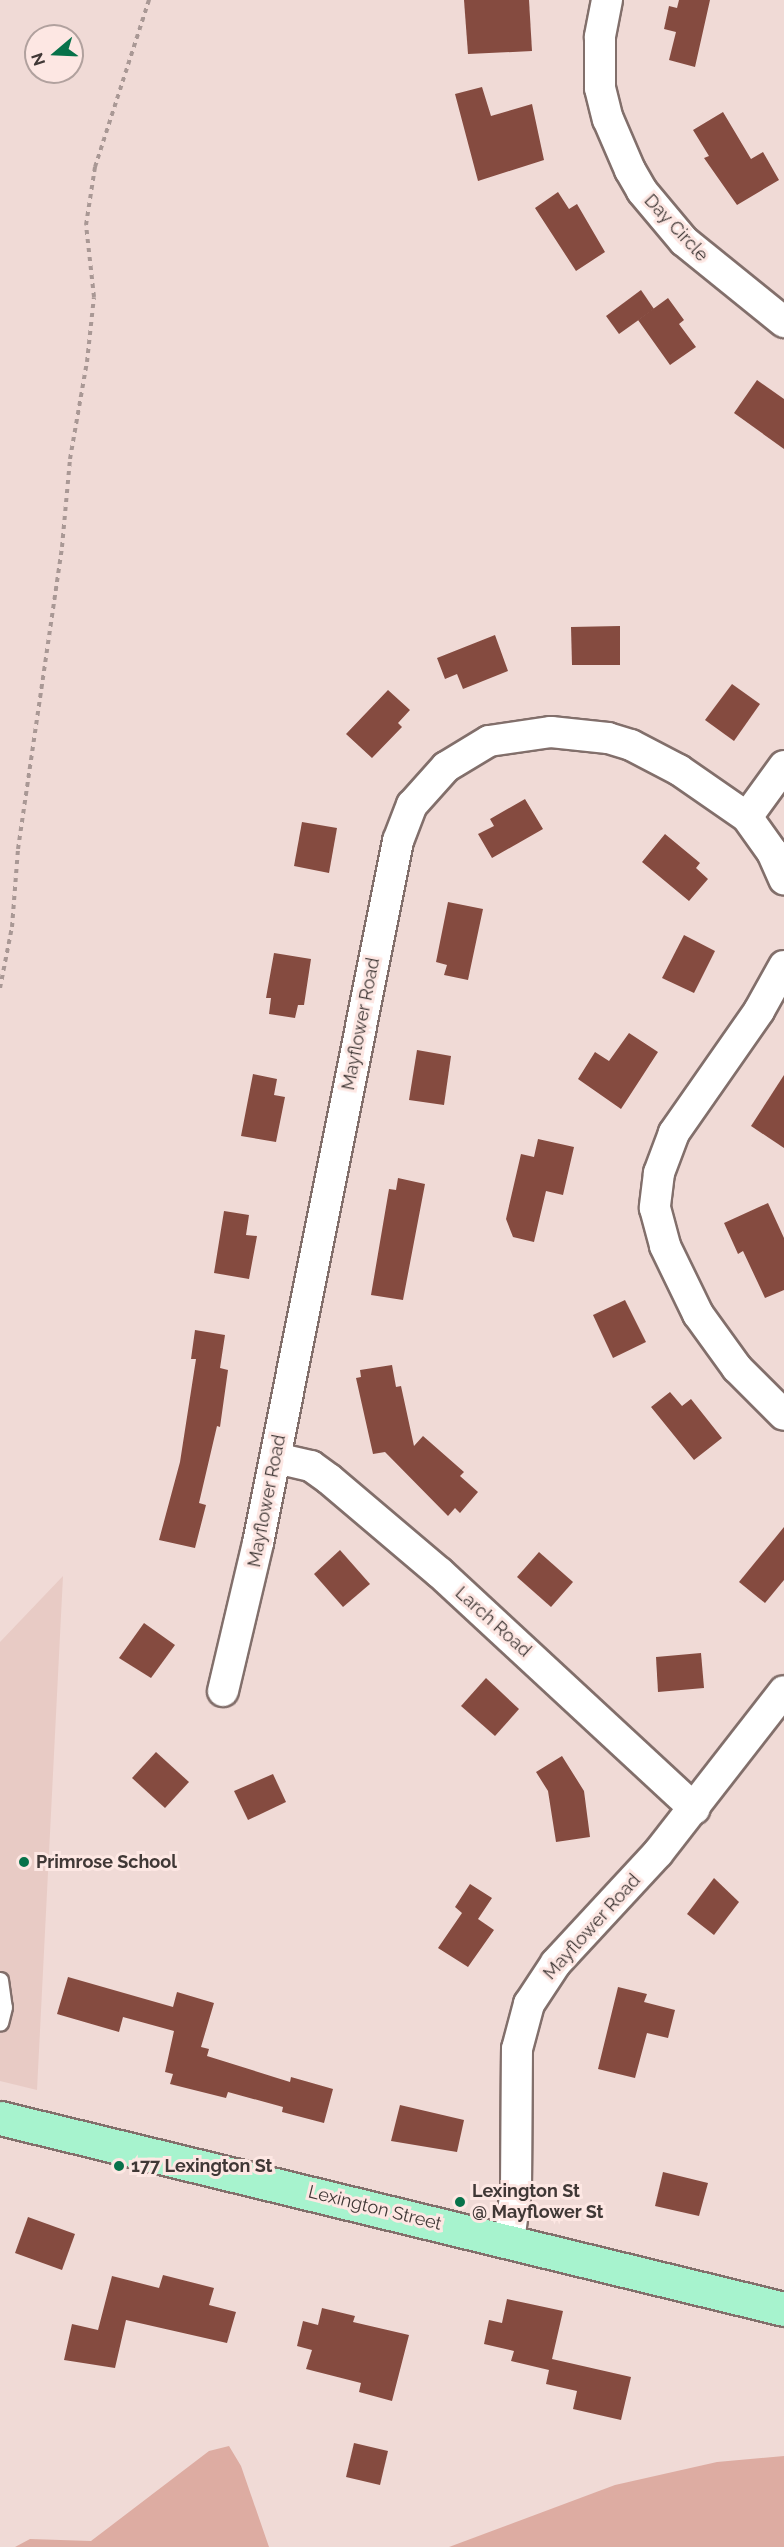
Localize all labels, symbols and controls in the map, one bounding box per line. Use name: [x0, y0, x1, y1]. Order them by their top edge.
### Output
north arrow: [24, 24, 84, 84]
text: N: [27, 51, 49, 68]
street label: Day Circle: [639, 190, 713, 266]
street label: Mayflower Road: [338, 956, 384, 1092]
street label: Mayflower Road: [244, 1433, 290, 1569]
street label: Larch Road: [451, 1582, 535, 1662]
place label: Primrose School: [36, 1851, 177, 1873]
marker: Primrose School: [17, 1855, 31, 1869]
street label: Mayflower Road: [539, 1870, 645, 1984]
place label: 177 Lexington St: [131, 2155, 272, 2177]
marker: 177 Lexington St: [112, 2159, 126, 2173]
street label: Lexington Street: [306, 2181, 444, 2235]
place label: Lexington St @ Mayflower St: [472, 2181, 604, 2224]
marker: Lexington St @ Mayflower St: [453, 2195, 467, 2209]

